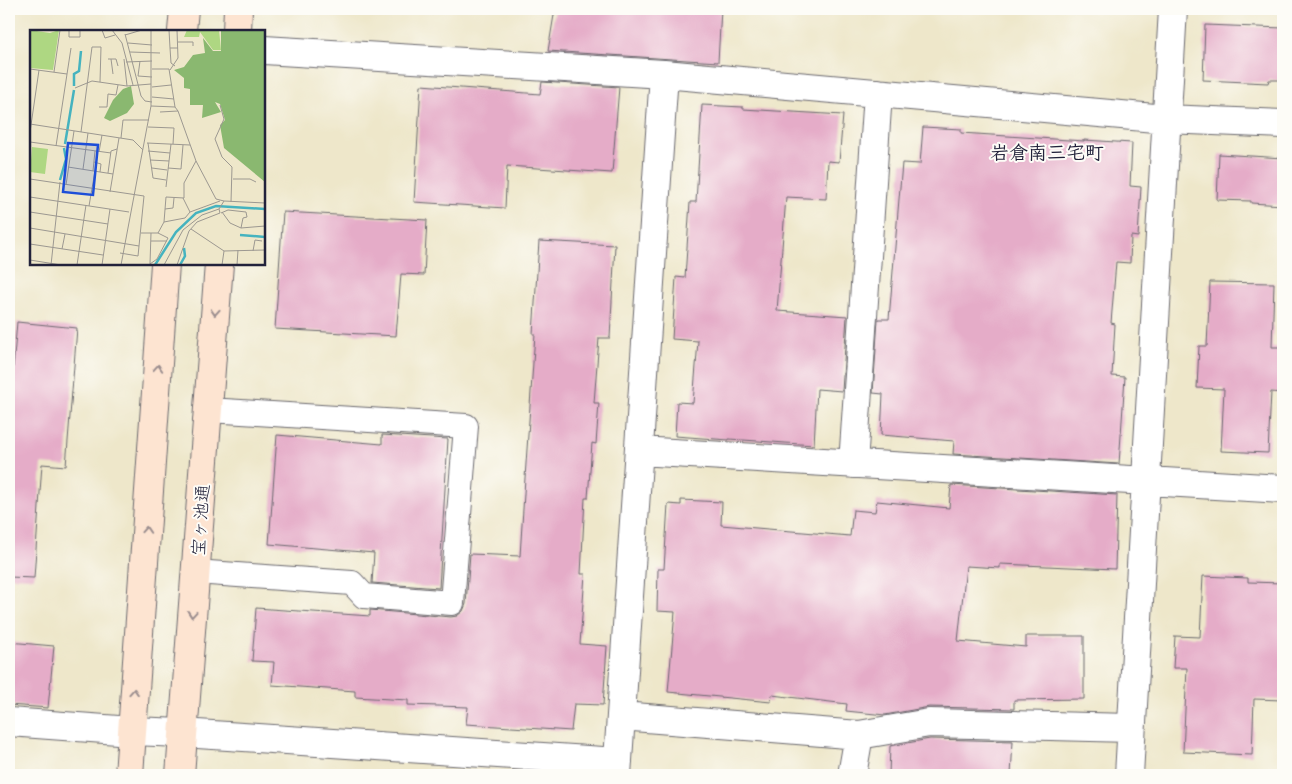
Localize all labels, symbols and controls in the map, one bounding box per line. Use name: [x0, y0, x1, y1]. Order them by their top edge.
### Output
inset map: [30, 30, 265, 265]
district label: 岩倉南三宅町: [990, 137, 1104, 165]
one-way arrow: [210, 309, 221, 317]
one-way arrow: [152, 363, 163, 371]
street label: 宝ヶ池通: [183, 483, 215, 557]
one-way arrow: [140, 525, 151, 533]
one-way arrow: [187, 610, 198, 618]
one-way arrow: [129, 687, 140, 695]

